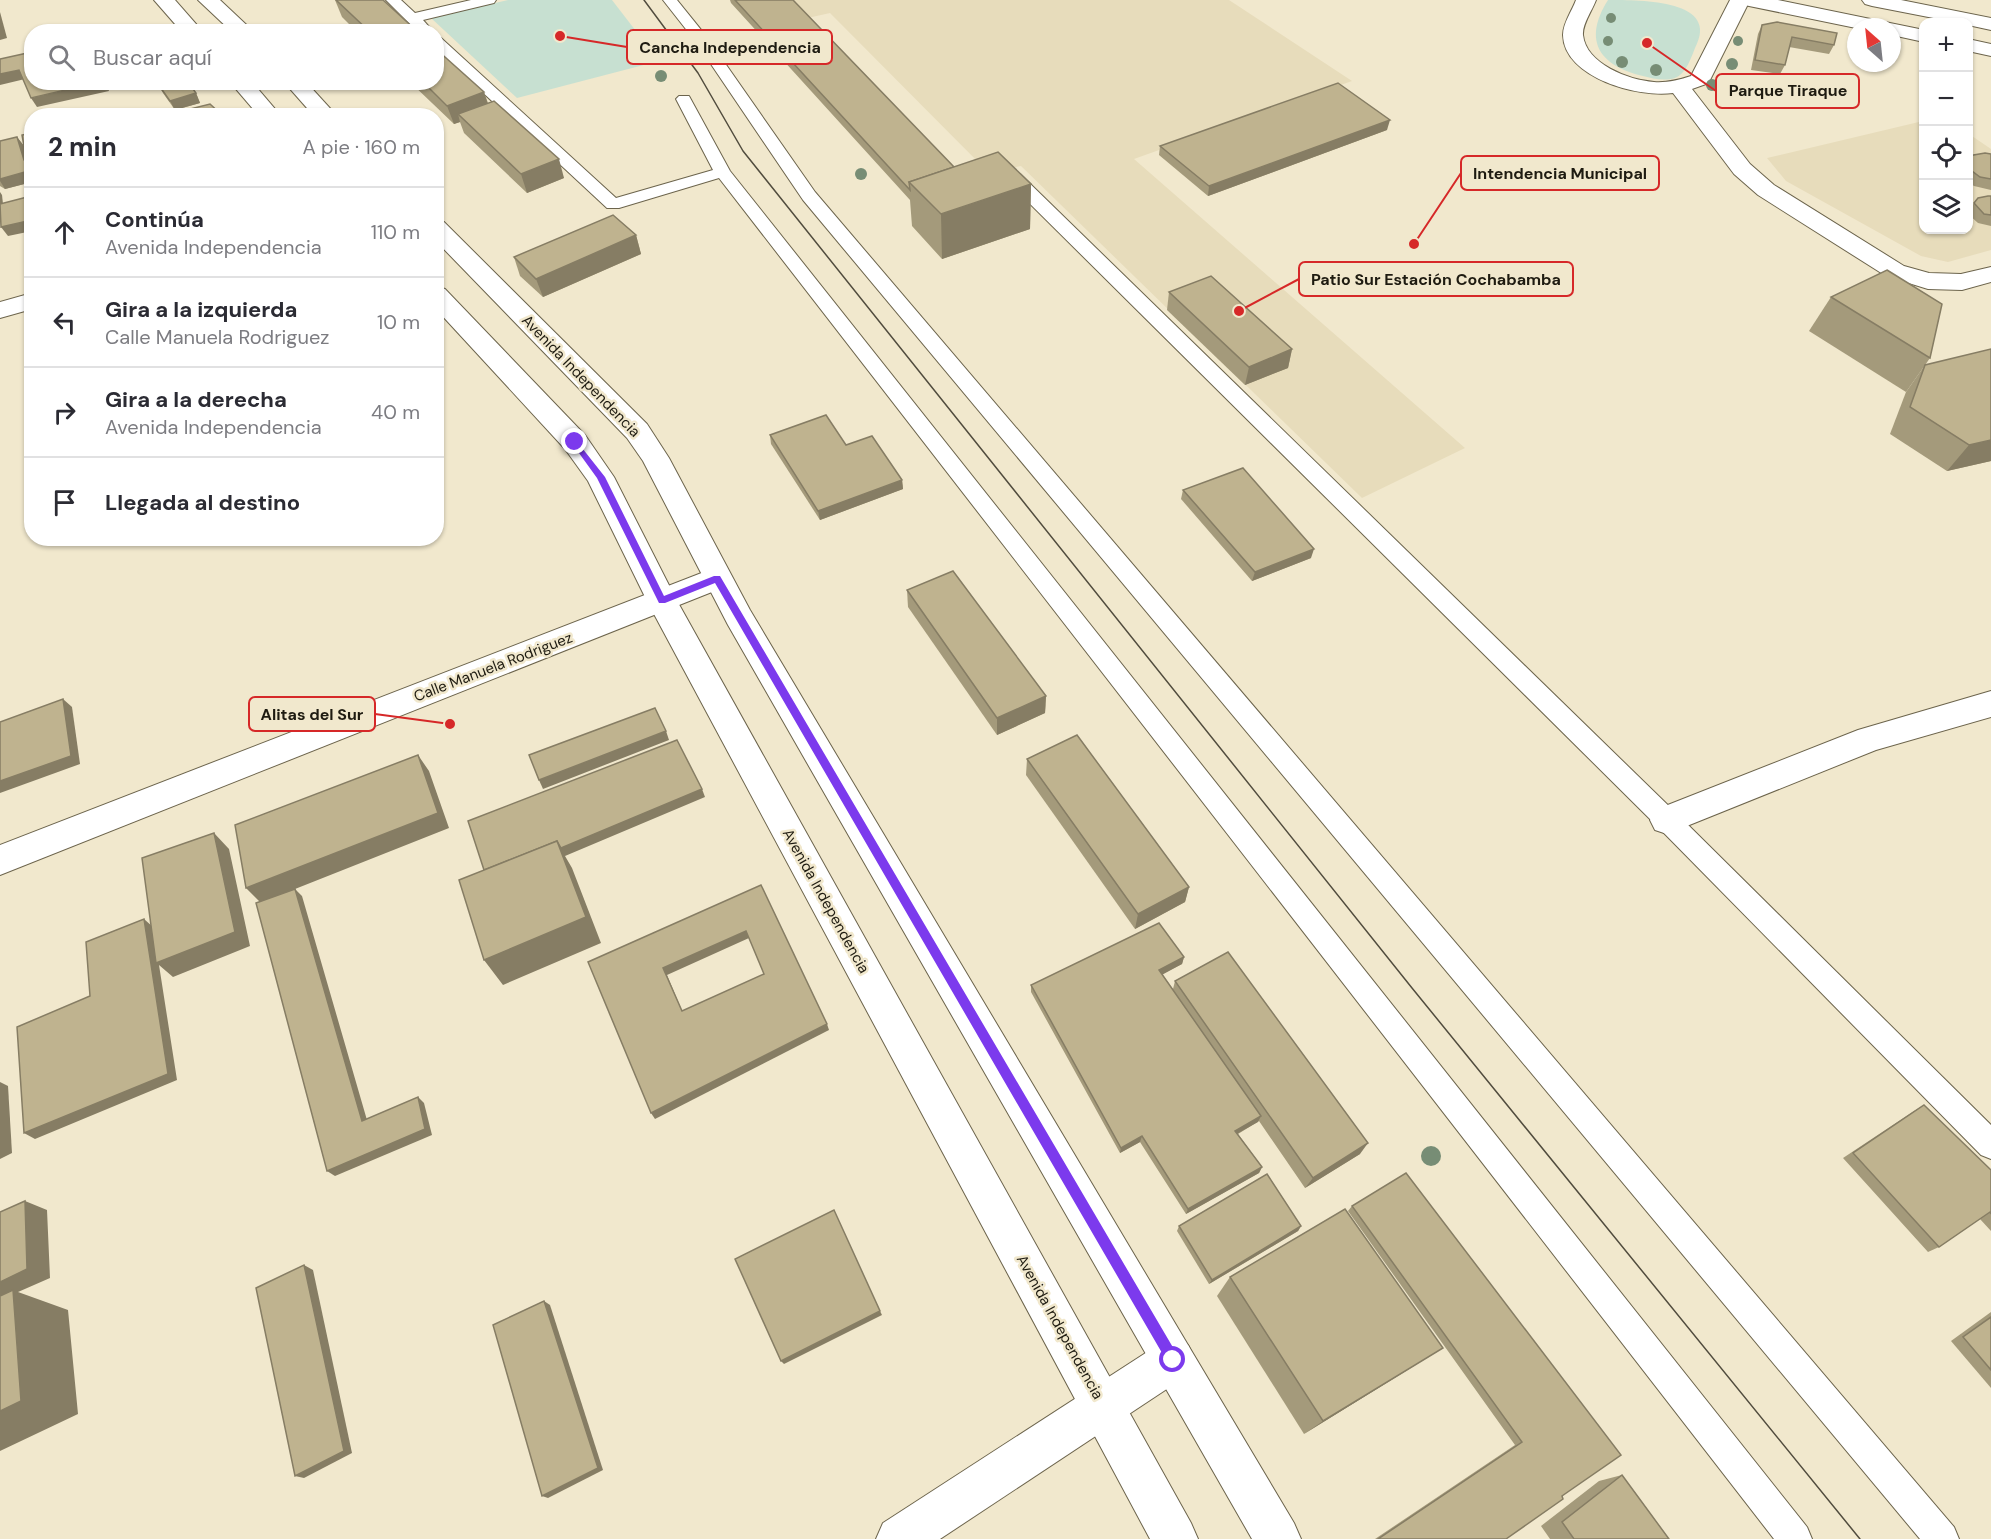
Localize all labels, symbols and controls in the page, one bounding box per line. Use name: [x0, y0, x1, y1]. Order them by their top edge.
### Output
north arrow: [1847, 18, 1901, 72]
map controls: [1919, 18, 1973, 234]
button: +: [1919, 18, 1973, 72]
search box: [24, 24, 444, 90]
callout: Cancha Independencia: [627, 30, 832, 64]
text: Cancha Independencia: [639, 37, 821, 58]
icon: search: [45, 41, 78, 74]
text: Buscar aquí: [93, 43, 212, 72]
button: −: [1919, 72, 1973, 126]
callout: Parque Tiraque: [1716, 74, 1859, 108]
text: Parque Tiraque: [1729, 80, 1847, 101]
button: locate: [1919, 126, 1973, 180]
text: 2 min: [48, 130, 117, 164]
text: A pie · 160 m: [303, 134, 420, 160]
callout: Intendencia Municipal: [1461, 156, 1659, 190]
text: Intendencia Municipal: [1473, 163, 1647, 184]
button: layers: [1919, 180, 1973, 234]
text: Continúa: [105, 205, 204, 234]
icon: ahead: [48, 216, 81, 249]
text: 110 m: [371, 219, 420, 245]
text: Avenida Independencia: [105, 234, 322, 260]
callout: Patio Sur Estación Cochabamba: [1299, 262, 1573, 296]
text: Patio Sur Estación Cochabamba: [1311, 269, 1561, 290]
text: Gira a la izquierda: [105, 295, 297, 324]
icon: left: [48, 306, 81, 339]
text: 10 m: [377, 309, 420, 335]
street label: Avenida Independencia: [517, 311, 645, 441]
text: Calle Manuela Rodriguez: [105, 324, 330, 350]
text: Gira a la derecha: [105, 385, 287, 414]
icon: right: [48, 396, 81, 429]
text: 40 m: [371, 399, 420, 425]
text: Avenida Independencia: [105, 414, 322, 440]
route end: [561, 428, 587, 454]
icon: arrive: [48, 486, 81, 519]
text: Llegada al destino: [105, 488, 300, 517]
street label: Calle Manuela Rodriguez: [411, 627, 575, 707]
callout: Alitas del Sur: [249, 697, 375, 731]
text: Alitas del Sur: [261, 704, 364, 725]
street label: Avenida Independencia: [778, 825, 874, 977]
street label: Avenida Independencia: [1012, 1251, 1108, 1403]
route start: [1159, 1346, 1185, 1372]

